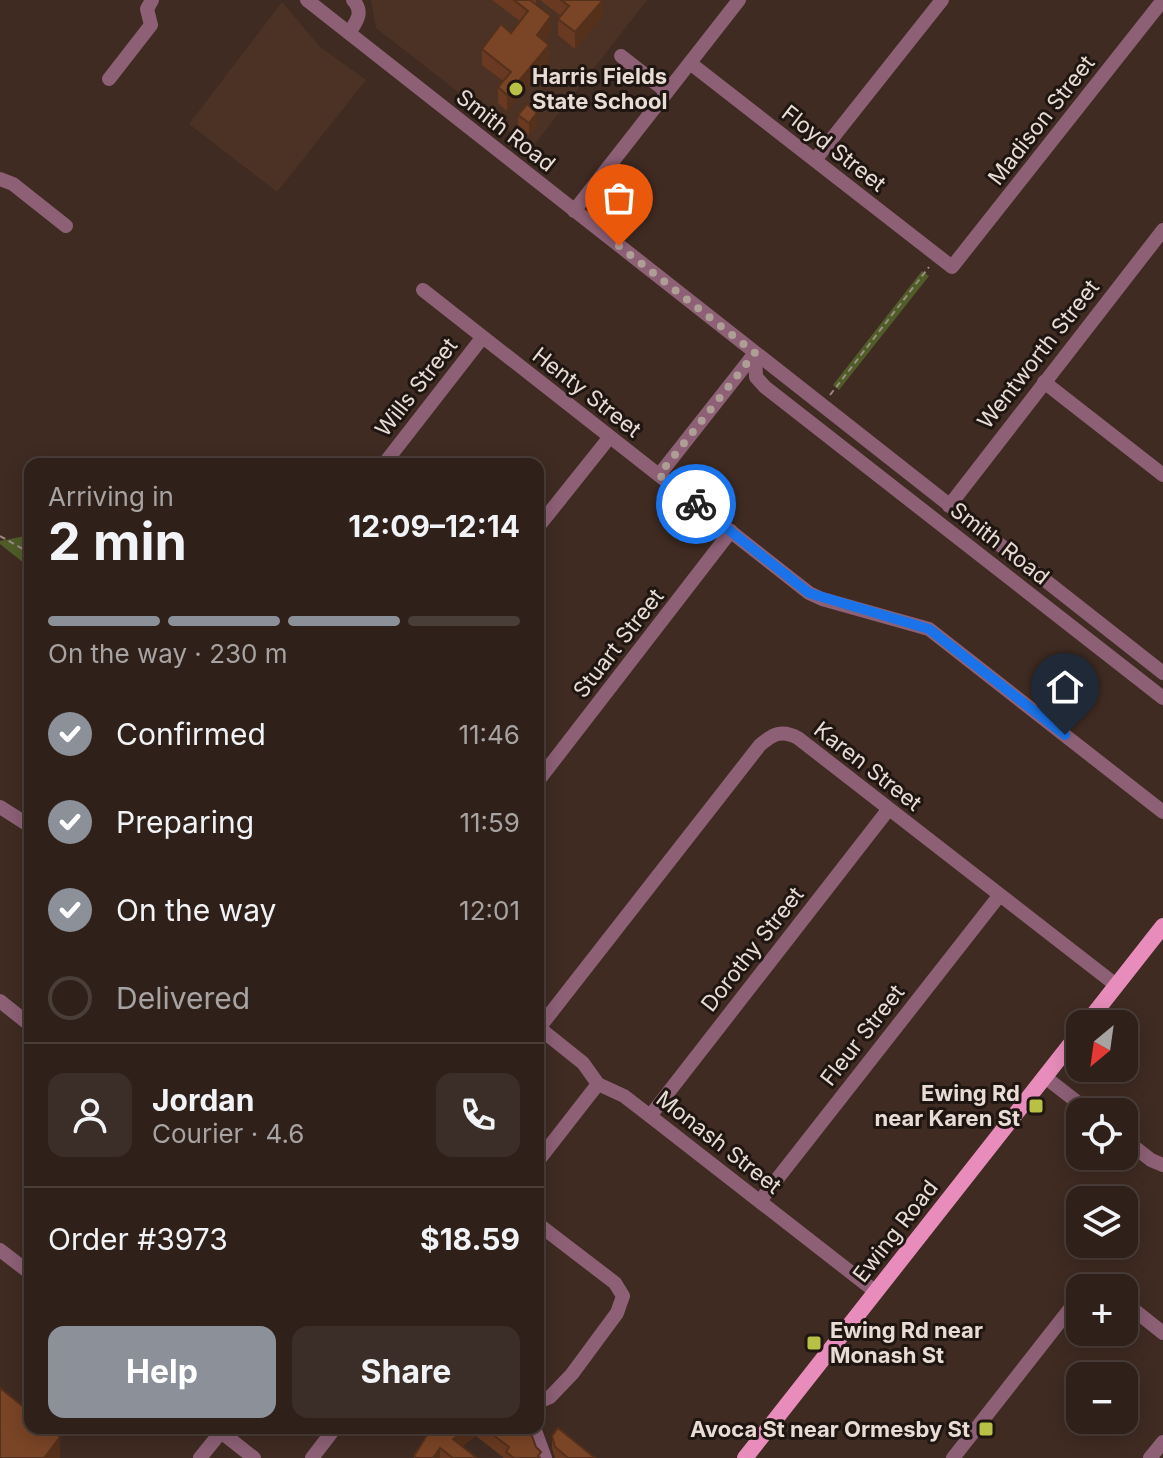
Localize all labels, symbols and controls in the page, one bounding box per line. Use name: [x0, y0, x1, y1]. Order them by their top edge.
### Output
street label: Madison Street: [982, 50, 1100, 190]
place label: Harris Fields State School: [532, 63, 668, 114]
marker: Harris Fields State School: [507, 80, 525, 98]
street label: Smith Road: [451, 83, 561, 177]
street label: Floyd Street: [777, 99, 891, 197]
pin: [585, 164, 653, 246]
icon: bag: [597, 176, 641, 220]
street label: Wentworth Street: [972, 274, 1104, 434]
street label: Wills Street: [370, 333, 462, 441]
street label: Henty Street: [528, 342, 646, 442]
courier: [656, 464, 736, 544]
text: Arriving in: [48, 481, 174, 512]
icon: bike: [674, 482, 718, 526]
street label: Smith Road: [945, 496, 1055, 590]
text: 12:09–12:14: [348, 508, 520, 544]
text: 2 min: [48, 510, 187, 573]
street label: Stuart Street: [568, 583, 668, 703]
text: On the way · 230 m: [48, 638, 288, 669]
pin: [1031, 653, 1099, 735]
icon: home: [1043, 665, 1087, 709]
icon: check: [48, 712, 92, 756]
text: Confirmed: [116, 716, 266, 752]
street label: Karen Street: [809, 716, 927, 816]
text: 11:46: [458, 719, 520, 750]
icon: check: [48, 800, 92, 844]
text: Preparing: [116, 804, 254, 840]
text: 11:59: [459, 807, 520, 838]
street label: Dorothy Street: [695, 882, 809, 1016]
icon: check: [48, 888, 92, 932]
text: On the way: [116, 892, 276, 928]
text: 12:01: [459, 895, 520, 926]
street label: Fleur Street: [815, 979, 909, 1091]
text: Delivered: [116, 980, 250, 1016]
north arrow: [1066, 1010, 1138, 1082]
map controls: [1066, 1010, 1138, 1434]
button: person: [48, 1073, 132, 1157]
button: phone: [436, 1073, 520, 1157]
place label: Ewing Rd near Karen St: [875, 1080, 1020, 1131]
text: Jordan: [152, 1082, 254, 1118]
street label: Monash Street: [651, 1085, 787, 1199]
marker: Ewing Rd near Karen St: [1027, 1097, 1045, 1115]
button: locate: [1066, 1098, 1138, 1170]
text: Courier · 4.6: [152, 1118, 304, 1149]
street label: Ewing Road: [847, 1175, 943, 1287]
button: layers: [1066, 1186, 1138, 1258]
text: Order #3973: [48, 1221, 228, 1257]
text: $18.59: [420, 1221, 520, 1257]
button: +: [1066, 1274, 1138, 1346]
place label: Ewing Rd near Monash St: [830, 1317, 983, 1368]
button: Help: [48, 1326, 276, 1418]
button: Share: [292, 1326, 520, 1418]
marker: Ewing Rd near Monash St: [805, 1334, 823, 1352]
button: −: [1066, 1362, 1138, 1434]
place label: Avoca St near Ormesby St: [690, 1416, 970, 1442]
marker: Avoca St near Ormesby St: [977, 1420, 995, 1438]

